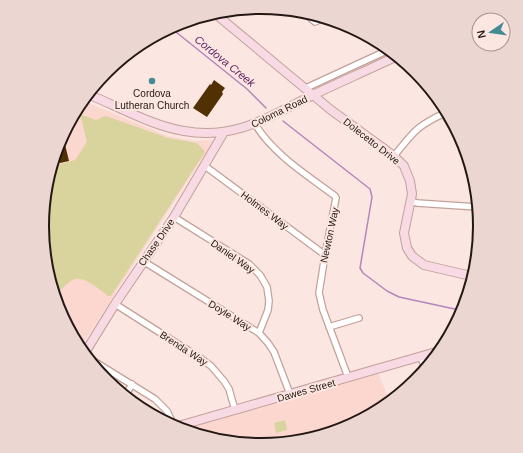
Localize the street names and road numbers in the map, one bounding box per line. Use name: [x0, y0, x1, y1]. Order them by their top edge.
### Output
street label: Coloma Road: [249, 93, 309, 130]
street label: Dolecetto Drive: [341, 116, 402, 167]
street label: Holmes Way: [239, 189, 290, 232]
street label: Newton Way: [318, 206, 341, 264]
street label: Chase Drive: [136, 216, 177, 268]
street label: Daniel Way: [209, 237, 257, 275]
street label: Doyle Way: [206, 298, 253, 333]
street label: Brenda Way: [158, 329, 210, 368]
street label: Dawes Street: [276, 377, 337, 404]

